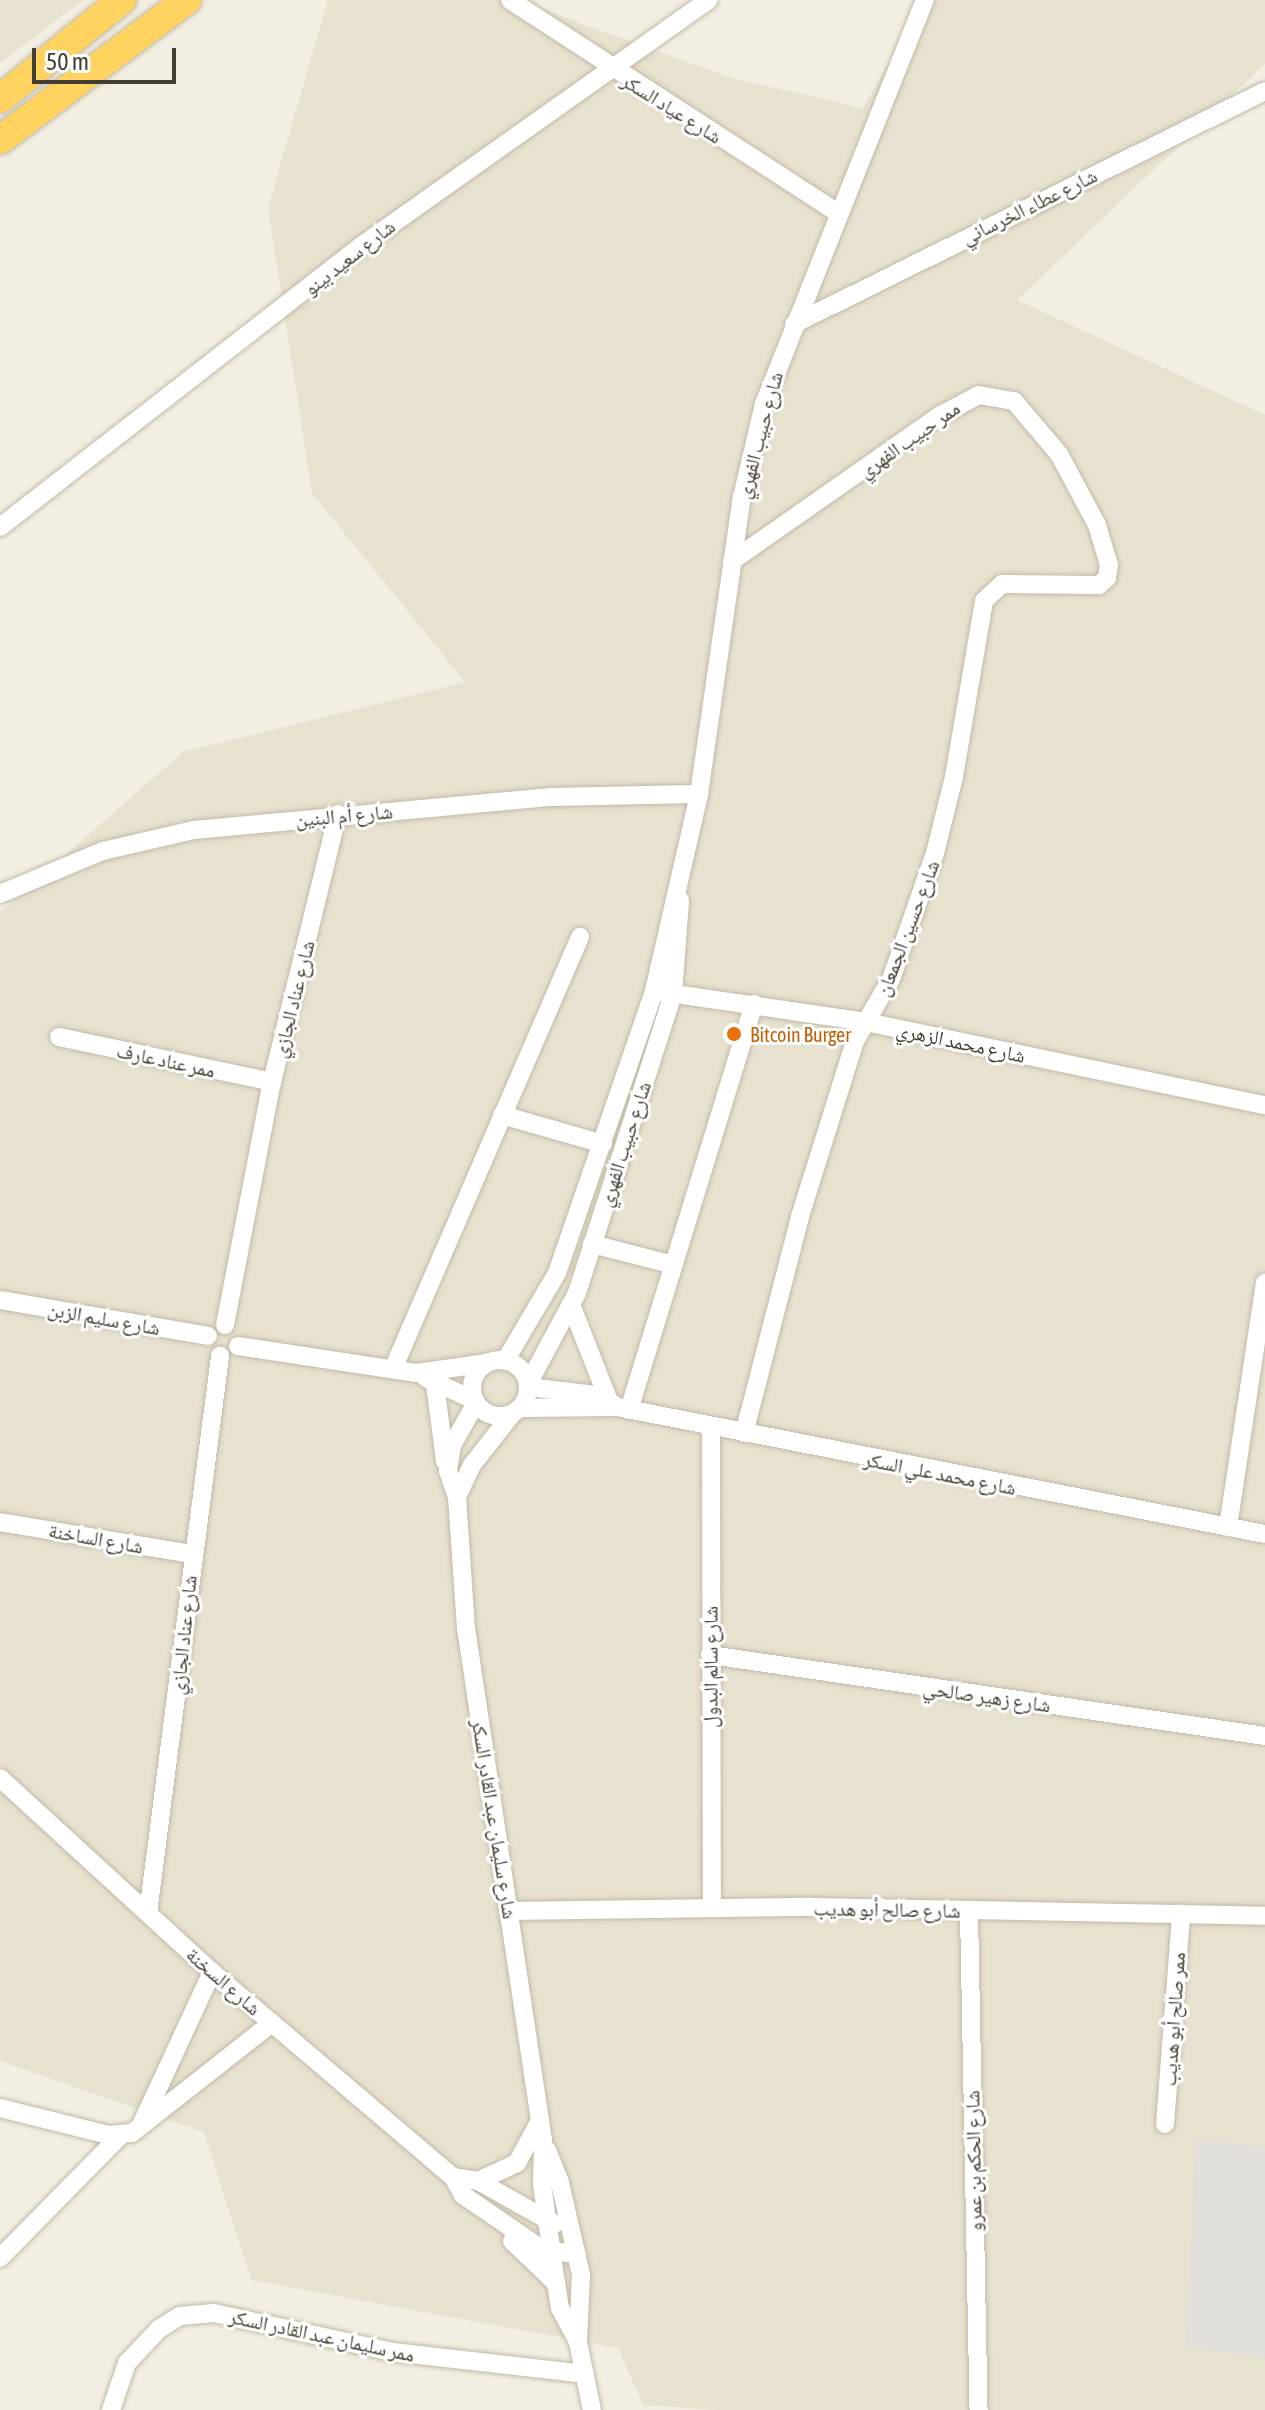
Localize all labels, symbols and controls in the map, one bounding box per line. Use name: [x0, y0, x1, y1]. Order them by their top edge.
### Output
scale bar: [36, 32, 180, 82]
text: 50 m: [46, 48, 89, 75]
street label: شارع عياد السكر: [617, 68, 727, 148]
street label: شارع عطاء الخرساني: [957, 163, 1101, 249]
street label: شارع سعيد بينو: [298, 214, 400, 300]
street label: شارع حبيب الفهري: [731, 369, 787, 501]
street label: ممر حبيب الفهري: [854, 395, 964, 483]
street label: شارع أم البنين: [294, 799, 394, 831]
street label: شارع حسين الجمعان: [870, 856, 944, 1000]
street label: شارع عناد الجازي: [267, 938, 319, 1060]
street label: شارع محمد الزهري: [894, 1017, 1028, 1067]
place label: Bitcoin Burger: [750, 1022, 851, 1046]
marker: Bitcoin Burger: [725, 1025, 743, 1043]
street label: ممر عناد عارف: [115, 1038, 217, 1082]
street label: شارع حبيب الفهري: [592, 1078, 656, 1210]
street label: شارع سليم الزبن: [46, 1296, 162, 1340]
street label: شارع محمد علي السكر: [862, 1446, 1018, 1500]
street label: شارع الساخنة: [47, 1518, 145, 1558]
street label: شارع عناد الجازي: [165, 1574, 201, 1696]
street label: شارع سالم البدول: [698, 1606, 722, 1728]
street label: شارع زهير صالحي: [922, 1675, 1052, 1717]
street label: شارع سليمان عبد القادر السكر: [467, 1717, 523, 1921]
street label: شارع صالح أبو هديب: [813, 1896, 961, 1922]
street label: شارع السخنة: [182, 1942, 266, 2020]
street label: ممر صالح أبو هديب: [1156, 1951, 1190, 2087]
street label: شارع الحكم بن عمرو: [960, 2090, 986, 2232]
street label: ممر سليمان عبد القادر السكر: [227, 2304, 417, 2366]

